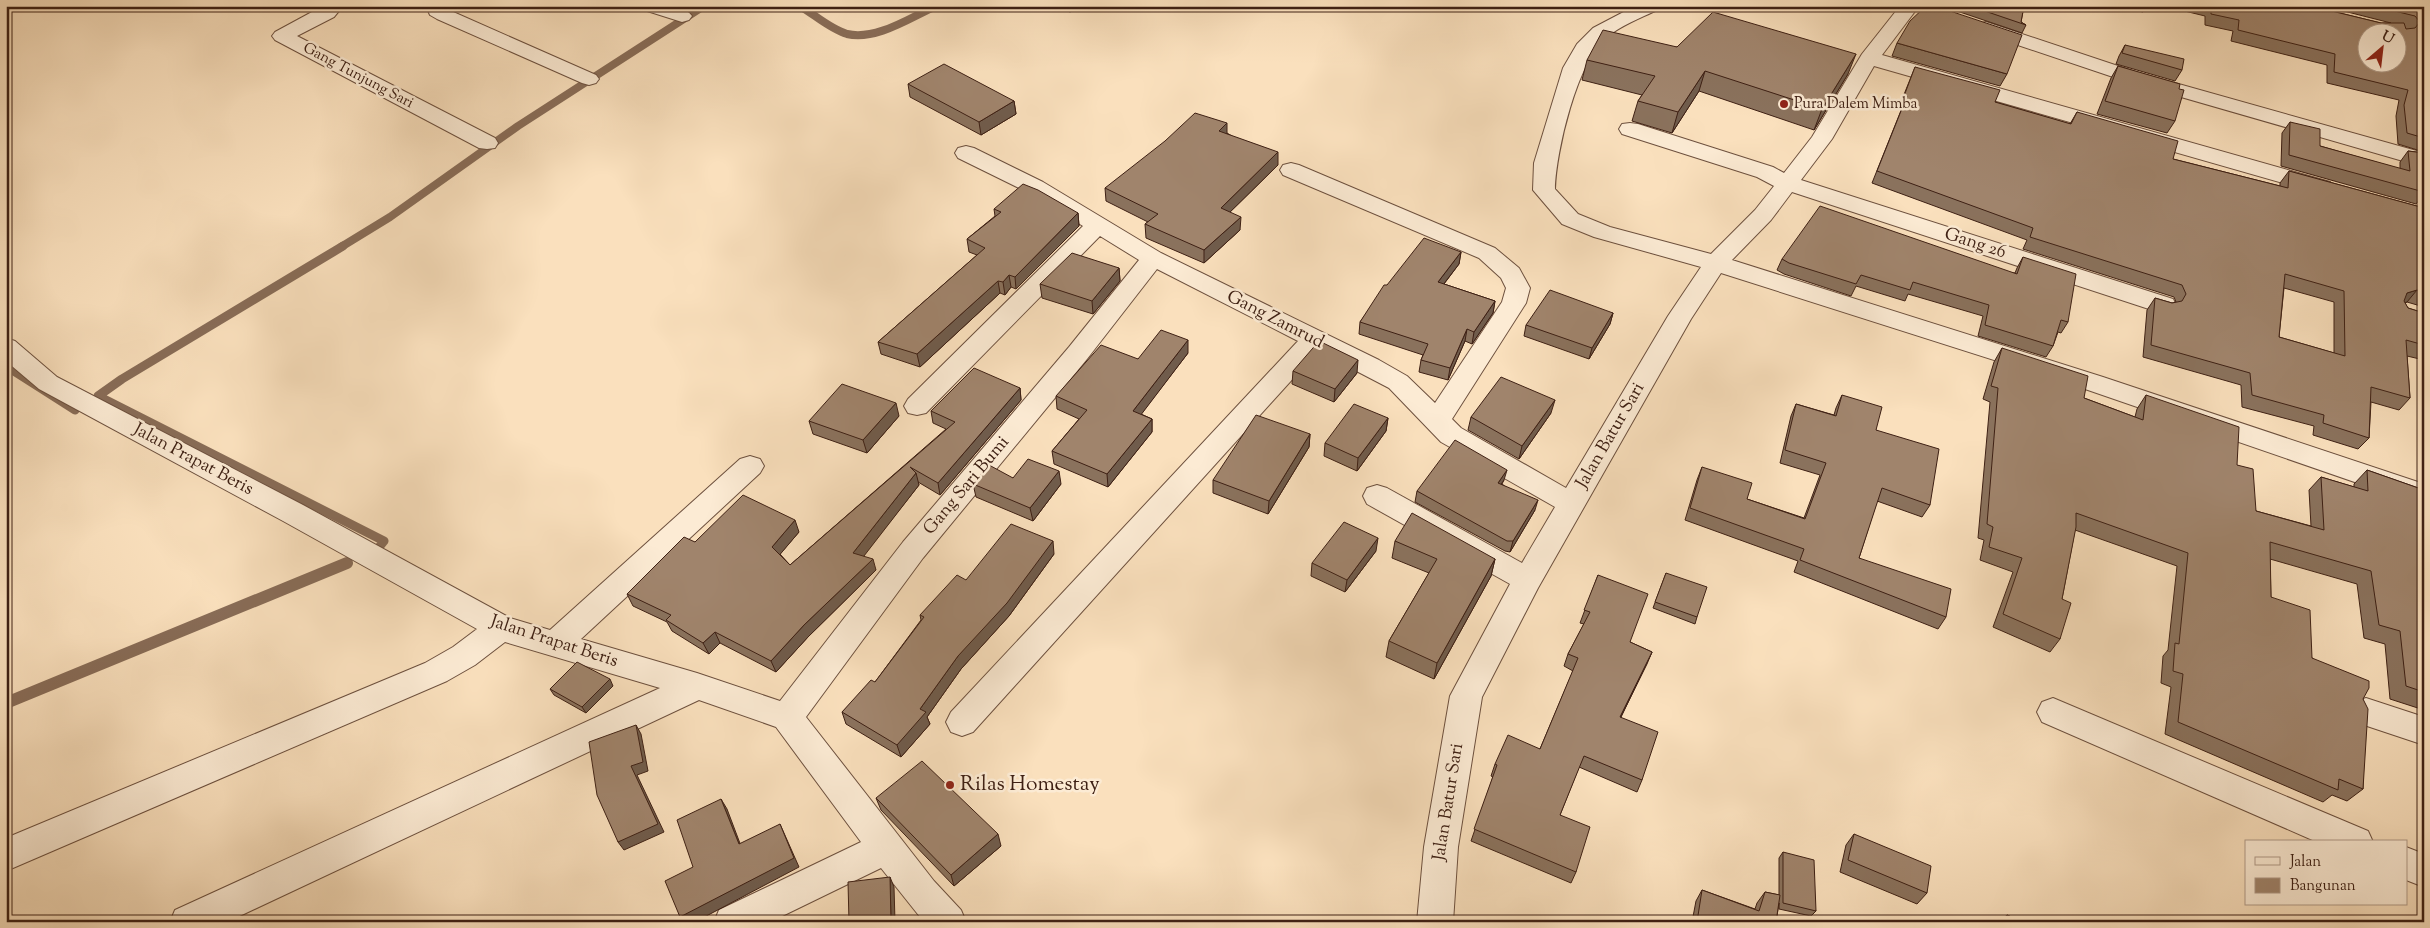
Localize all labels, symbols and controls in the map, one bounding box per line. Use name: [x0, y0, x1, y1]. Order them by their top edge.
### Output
north arrow: [2358, 22, 2408, 72]
text: U: [2377, 27, 2397, 50]
street label: Gang Tunjung Sari: [299, 38, 417, 114]
place label: Pura Dalem Mimba: [1794, 94, 1918, 115]
marker: Pura Dalem Mimba: [1778, 98, 1790, 110]
street label: Gang 26: [1941, 222, 2009, 266]
street label: Gang Zamrud: [1222, 284, 1328, 356]
street label: Jalan Batur Sari: [1570, 378, 1652, 495]
street label: Jalan Prapat Beris: [127, 417, 258, 503]
street label: Gang Sari Bumi: [918, 431, 1016, 541]
street label: Jalan Prapat Beris: [486, 609, 621, 675]
street label: Jalan Batur Sari: [1427, 741, 1471, 864]
place label: Rilas Homestay: [960, 770, 1100, 800]
marker: Rilas Homestay: [944, 779, 956, 791]
legend: [2245, 840, 2408, 906]
text: Jalan: [2289, 852, 2321, 873]
text: Bangunan: [2290, 876, 2356, 897]

